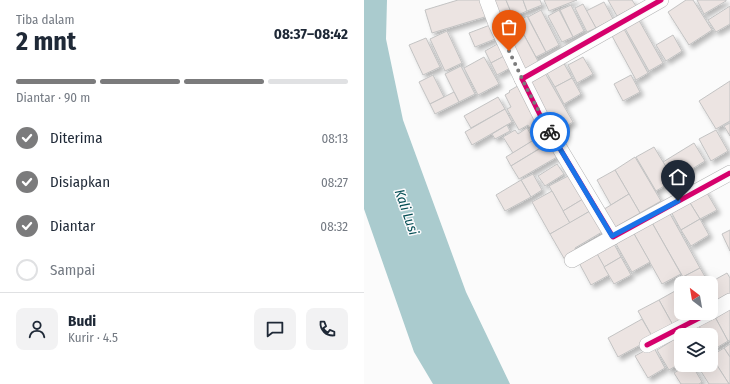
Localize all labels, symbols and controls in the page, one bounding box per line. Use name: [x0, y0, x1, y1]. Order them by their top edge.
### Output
pin: [492, 10, 526, 51]
text: Tiba dalam: [16, 12, 74, 27]
icon: bag: [498, 16, 520, 38]
text: 08:37–08:42: [274, 25, 348, 43]
text: 2 mnt: [16, 26, 76, 57]
text: Diantar · 90 m: [16, 90, 90, 105]
courier: [530, 112, 570, 152]
icon: bike: [539, 121, 561, 143]
icon: check: [16, 127, 38, 149]
text: Diterima: [50, 129, 103, 147]
text: 08:13: [322, 131, 348, 146]
pin: [661, 160, 695, 201]
icon: home: [667, 166, 689, 188]
icon: check: [16, 171, 38, 193]
text: Disiapkan: [50, 173, 110, 191]
text: 08:27: [321, 175, 348, 190]
water label: Kali Lusi: [391, 187, 422, 238]
icon: check: [16, 215, 38, 237]
text: Diantar: [50, 217, 95, 235]
text: 08:32: [320, 219, 348, 234]
text: Sampai: [50, 261, 95, 279]
north arrow: [674, 276, 718, 320]
map controls: [674, 276, 718, 372]
button: person: [16, 308, 58, 350]
button: chat: [254, 308, 296, 350]
button: phone: [306, 308, 348, 350]
text: Budi: [68, 312, 96, 330]
button: layers: [674, 328, 718, 372]
text: Kurir · 4.5: [68, 330, 118, 345]

